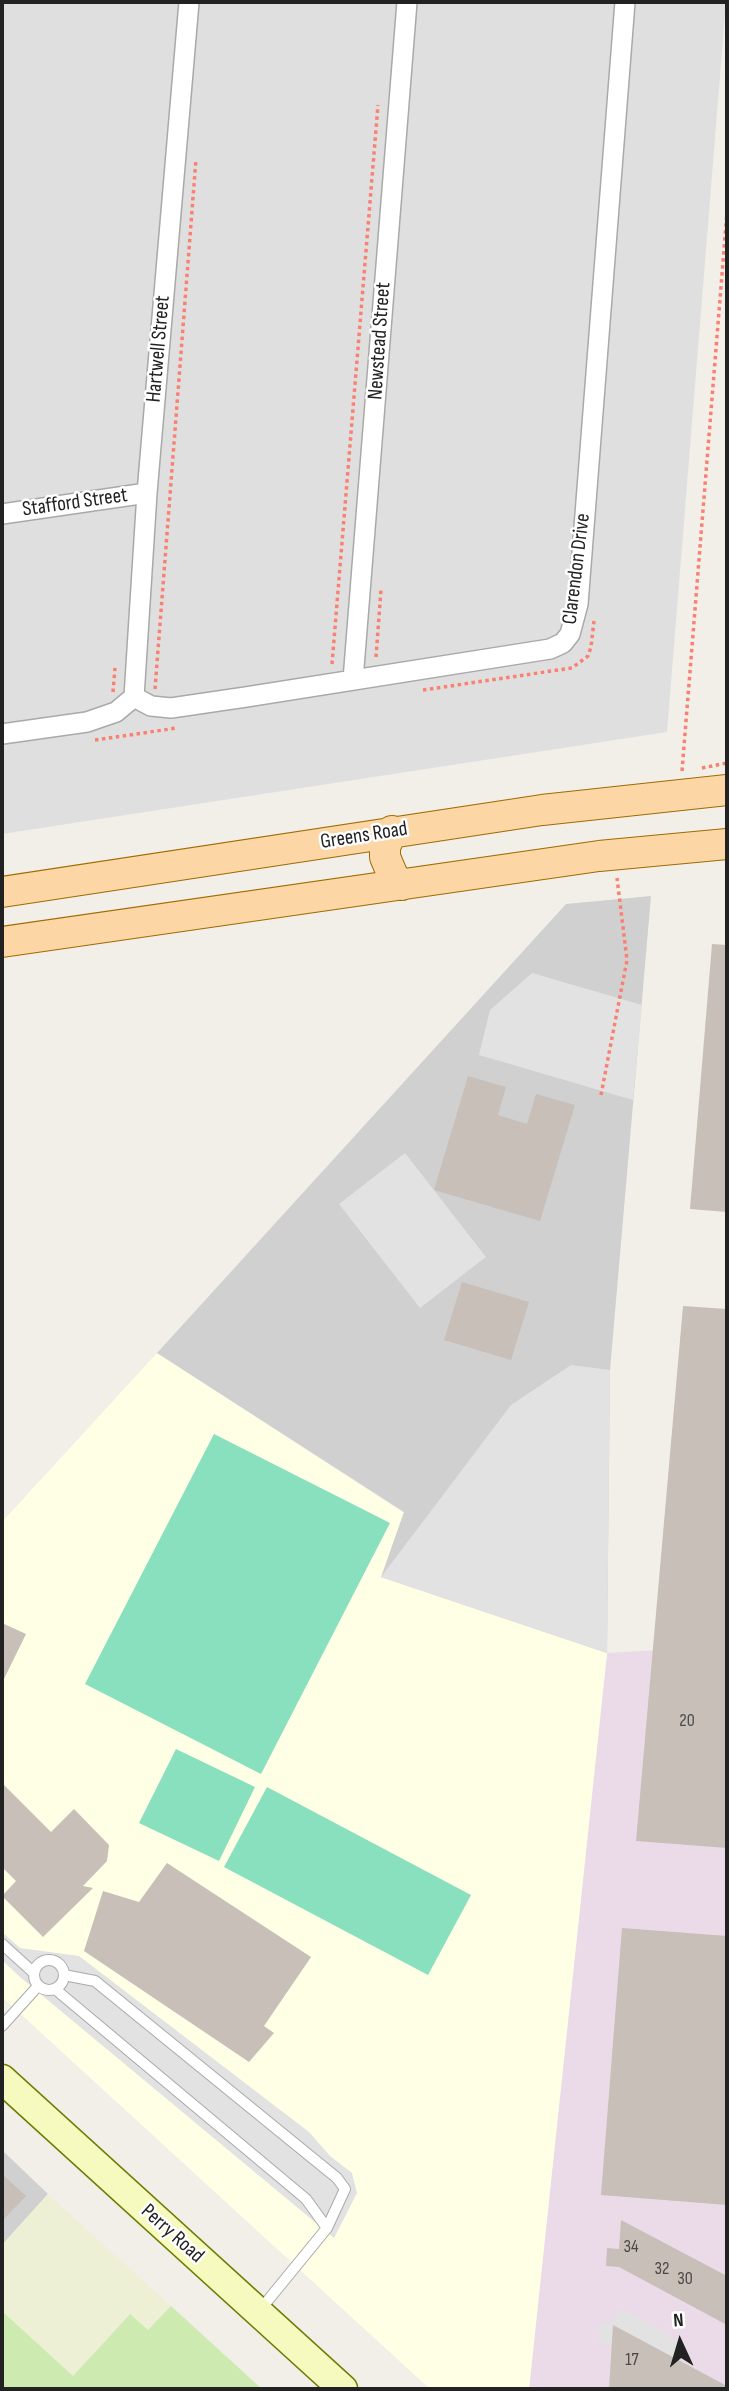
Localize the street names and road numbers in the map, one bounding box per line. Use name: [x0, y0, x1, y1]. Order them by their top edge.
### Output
street label: Newstead Street: [363, 281, 397, 401]
street label: Hartwell Street: [142, 295, 176, 403]
street label: Stafford Street: [21, 483, 129, 523]
street label: Clarendon Drive: [558, 512, 596, 626]
street label: Greens Road: [319, 817, 409, 855]
street label: Perry Road: [135, 2199, 209, 2269]

